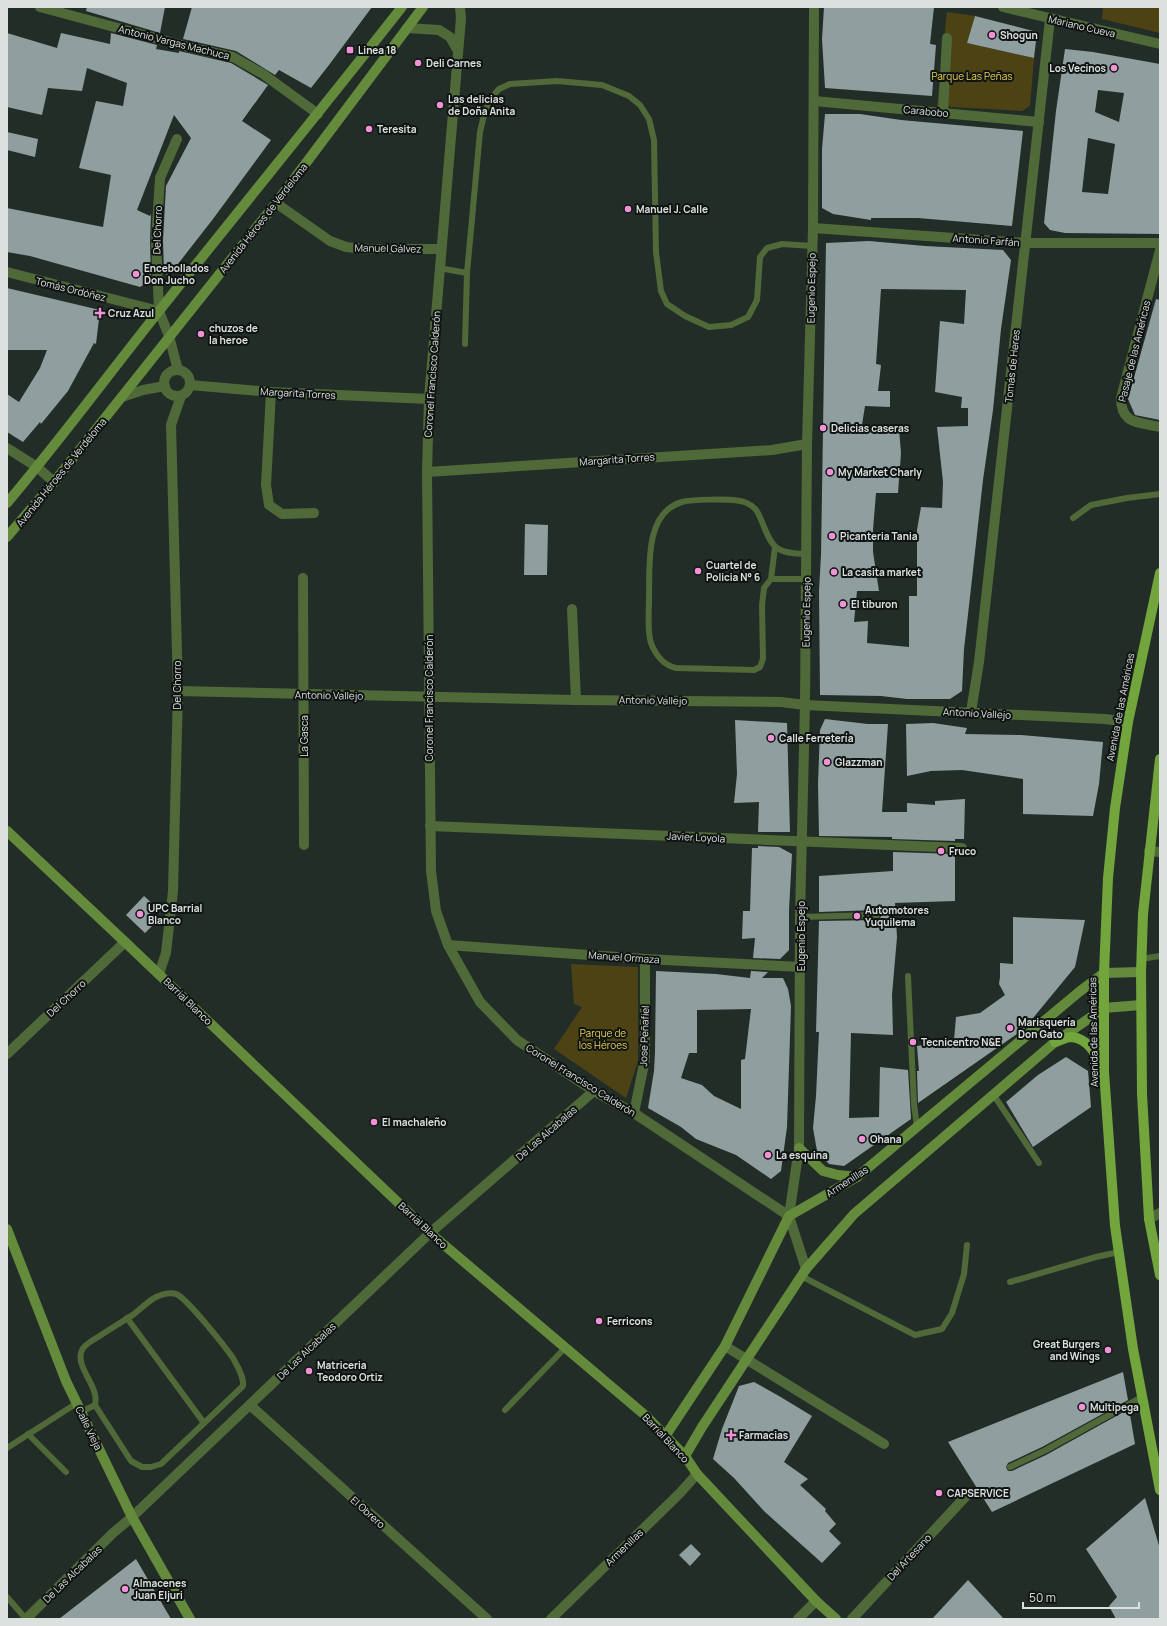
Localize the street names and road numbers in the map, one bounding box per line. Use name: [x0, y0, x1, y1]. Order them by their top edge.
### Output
street label: Mariano Cueva: [1047, 11, 1117, 41]
street label: Antonio Vargas Machuca: [117, 21, 231, 63]
street label: Carabobo: [903, 102, 949, 120]
street label: Avenida Héroes de Verdeloma: [216, 160, 310, 276]
street label: Del Chorro: [149, 205, 165, 255]
street label: Antonio Farfán: [952, 231, 1020, 249]
street label: Manuel Gálvez: [354, 240, 422, 256]
street label: Eugenio Espejo: [803, 253, 819, 323]
street label: Tomás Ordóñez: [34, 273, 108, 305]
street label: Pasaje de las Américas: [1115, 299, 1153, 403]
street label: Coronel Francisco Calderón: [421, 310, 443, 438]
street label: Tomás de Heres: [1001, 329, 1023, 403]
street label: Margarita Torres: [260, 384, 336, 402]
street label: Avenida Héroes de Verdeloma: [13, 415, 109, 529]
street label: Margarita Torres: [579, 449, 655, 469]
street label: Eugenio Espejo: [798, 577, 814, 647]
street label: Coronel Francisco Calderón: [422, 634, 436, 761]
street label: Avenida de las Américas: [1103, 652, 1137, 762]
street label: Del Chorro: [170, 660, 184, 709]
street label: Antonio Vallejo: [295, 687, 363, 703]
street label: Antonio Vallejo: [619, 692, 687, 708]
street label: Antonio Vallejo: [943, 704, 1012, 722]
street label: La Gasca: [297, 715, 311, 757]
street label: Javier Loyola: [666, 828, 726, 846]
street label: Eugenio Espejo: [794, 901, 808, 971]
street label: Manuel Ormaza: [588, 948, 660, 966]
street label: Barrial Blanco: [161, 974, 215, 1028]
street label: Del Chorro: [43, 976, 89, 1020]
street label: Avenida de las Américas: [1085, 977, 1101, 1087]
street label: Jose Peñafiel: [636, 1005, 652, 1067]
street label: Coronel Francisco Calderón: [523, 1040, 639, 1120]
street label: De Las Alcabalas: [512, 1103, 580, 1163]
street label: Armenillas: [823, 1162, 871, 1200]
street label: Barrial Blanco: [395, 1199, 451, 1251]
street label: De Las Alcabalas: [274, 1319, 338, 1383]
street label: Calle Vieja: [72, 1404, 106, 1452]
street label: Barrial Blanco: [640, 1410, 692, 1466]
street label: El Obrero: [348, 1493, 388, 1531]
street label: Armenillas: [602, 1525, 646, 1569]
street label: Del Artesano: [884, 1531, 934, 1583]
street label: De Las Alcabalas: [40, 1542, 104, 1606]

